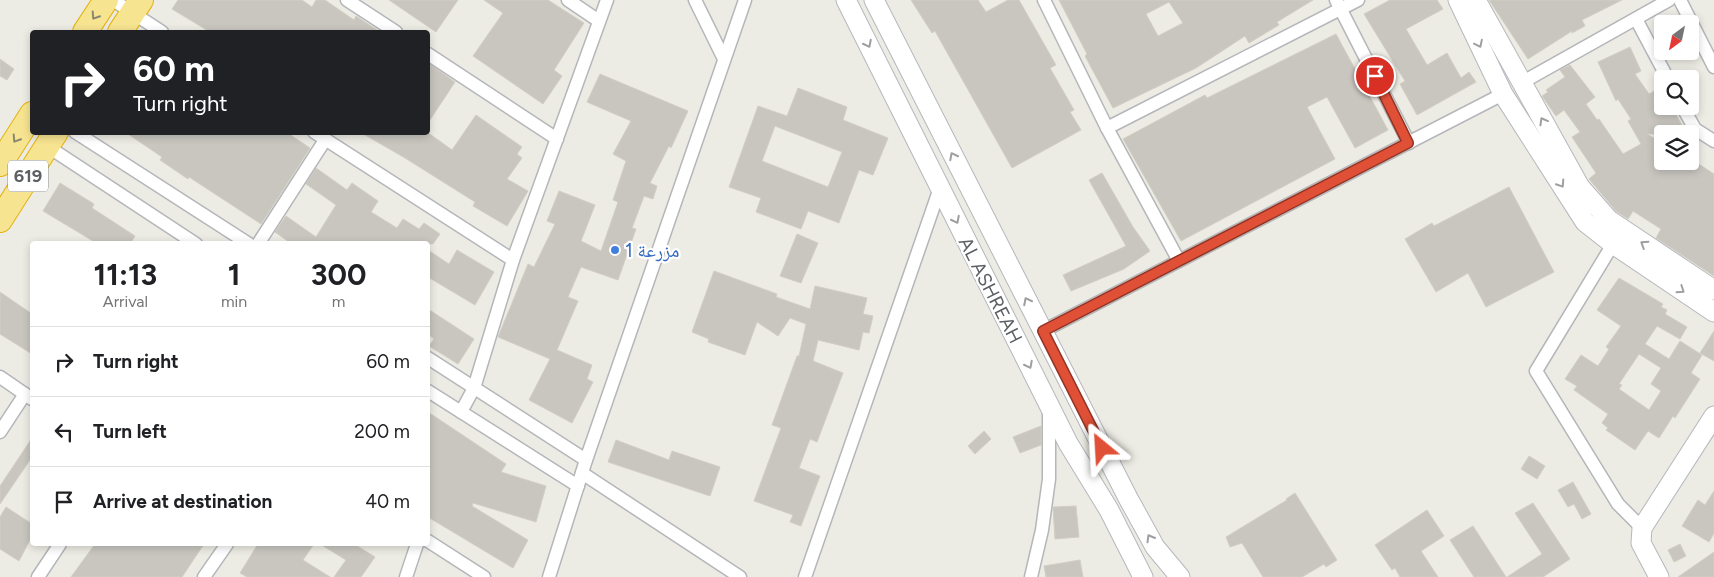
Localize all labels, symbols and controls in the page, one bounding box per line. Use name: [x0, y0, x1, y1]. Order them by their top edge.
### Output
one-way arrow: [92, 11, 102, 20]
north arrow: [1654, 15, 1699, 60]
map controls: [1654, 15, 1699, 170]
one-way arrow: [862, 38, 872, 47]
one-way arrow: [1473, 39, 1483, 48]
text: 60 m: [133, 48, 215, 90]
icon: right: [50, 50, 115, 115]
pin: [1354, 55, 1396, 97]
icon: arrive: [1361, 62, 1389, 90]
button: search: [1654, 70, 1699, 115]
text: Turn right: [133, 90, 228, 117]
one-way arrow: [1539, 117, 1549, 126]
button: layers: [1654, 125, 1699, 170]
one-way arrow: [13, 134, 23, 143]
one-way arrow: [949, 152, 960, 161]
road number: 619: [8, 160, 48, 192]
one-way arrow: [1554, 179, 1564, 188]
one-way arrow: [950, 215, 960, 224]
street label: AL ASHREAH: [954, 233, 1027, 347]
place label: مزرعة 1: [625, 239, 679, 262]
one-way arrow: [1640, 241, 1650, 250]
marker: مزرعة 1: [609, 244, 621, 256]
text: 11:13: [94, 256, 157, 293]
text: 1: [228, 256, 240, 293]
text: 300: [311, 256, 366, 293]
one-way arrow: [1675, 284, 1685, 293]
text: Arrival: [103, 292, 148, 311]
text: min: [221, 292, 247, 311]
text: m: [332, 292, 345, 311]
one-way arrow: [1023, 297, 1033, 306]
icon: right: [50, 348, 78, 376]
text: Turn right: [93, 350, 179, 373]
text: 60 m: [366, 350, 410, 373]
one-way arrow: [1023, 360, 1033, 369]
icon: left: [50, 418, 78, 446]
text: Turn left: [93, 420, 167, 443]
text: 200 m: [354, 420, 410, 443]
position arrow: [1075, 421, 1127, 473]
icon: arrive: [50, 488, 78, 516]
text: Arrive at destination: [93, 490, 272, 513]
text: 40 m: [365, 490, 410, 513]
one-way arrow: [1147, 535, 1157, 544]

